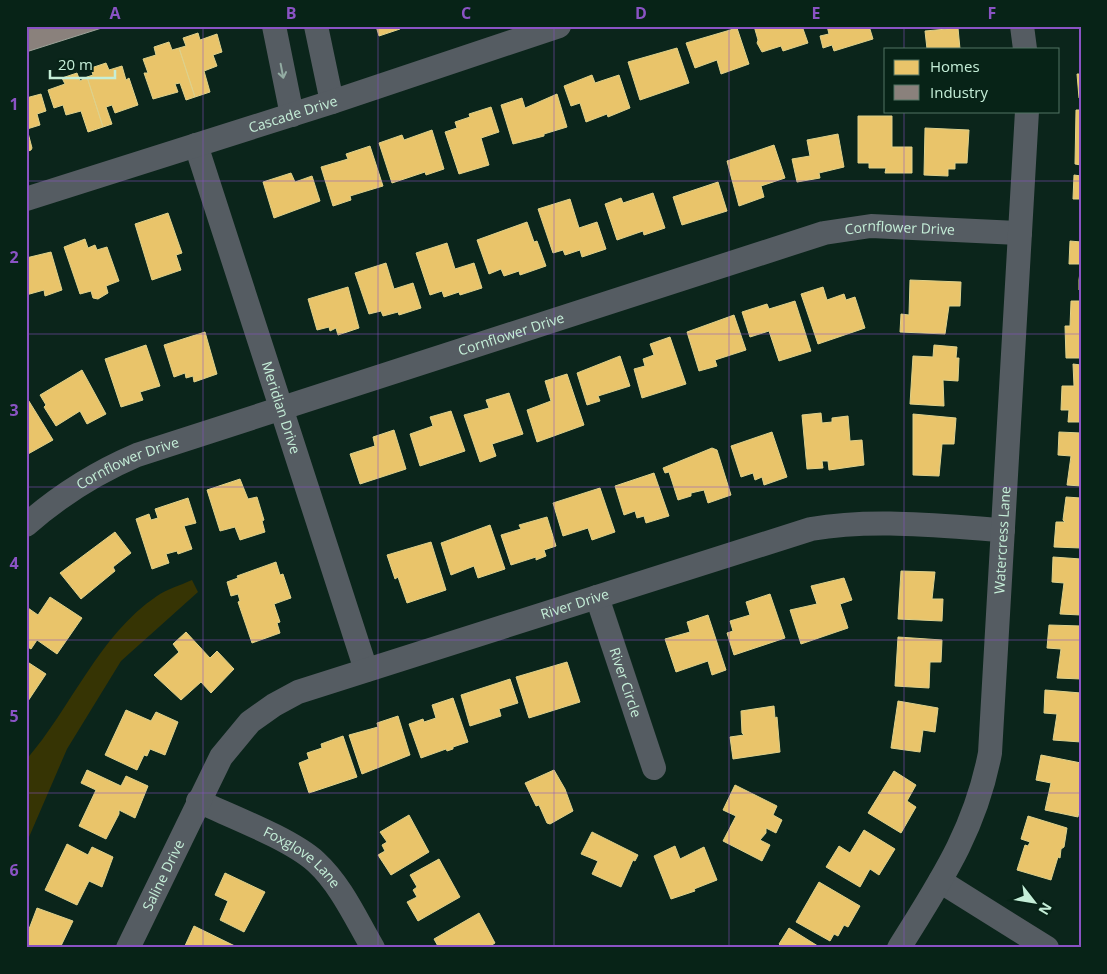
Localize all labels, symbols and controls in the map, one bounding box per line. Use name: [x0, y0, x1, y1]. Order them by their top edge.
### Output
text: A: [109, 2, 121, 24]
text: B: [286, 2, 296, 24]
text: C: [461, 2, 471, 24]
text: D: [635, 2, 647, 24]
text: E: [812, 2, 821, 24]
text: F: [988, 2, 996, 24]
scale bar: [50, 48, 115, 80]
legend: [884, 48, 1060, 112]
text: 20 m: [58, 54, 93, 74]
text: Homes: [930, 56, 980, 76]
one-way arrow: [278, 62, 287, 78]
text: Industry: [930, 82, 988, 102]
street label: Cascade Drive: [246, 91, 340, 137]
text: 1: [9, 93, 19, 115]
street label: Cornflower Drive: [843, 216, 956, 239]
text: 2: [9, 246, 19, 268]
street label: Cornflower Drive: [455, 308, 567, 360]
street label: Meridian Drive: [258, 359, 305, 456]
text: 3: [9, 399, 19, 421]
street label: Cornflower Drive: [72, 432, 181, 494]
street label: Watercress Lane: [989, 485, 1014, 595]
text: 4: [9, 552, 19, 574]
street label: River Drive: [538, 584, 611, 623]
street label: River Circle: [605, 645, 646, 720]
text: 5: [9, 705, 19, 727]
street label: Foxglove Lane: [260, 822, 345, 892]
street label: Saline Drive: [138, 836, 188, 914]
text: 6: [9, 859, 19, 881]
north arrow: [1010, 876, 1060, 926]
text: N: [1034, 899, 1057, 919]

